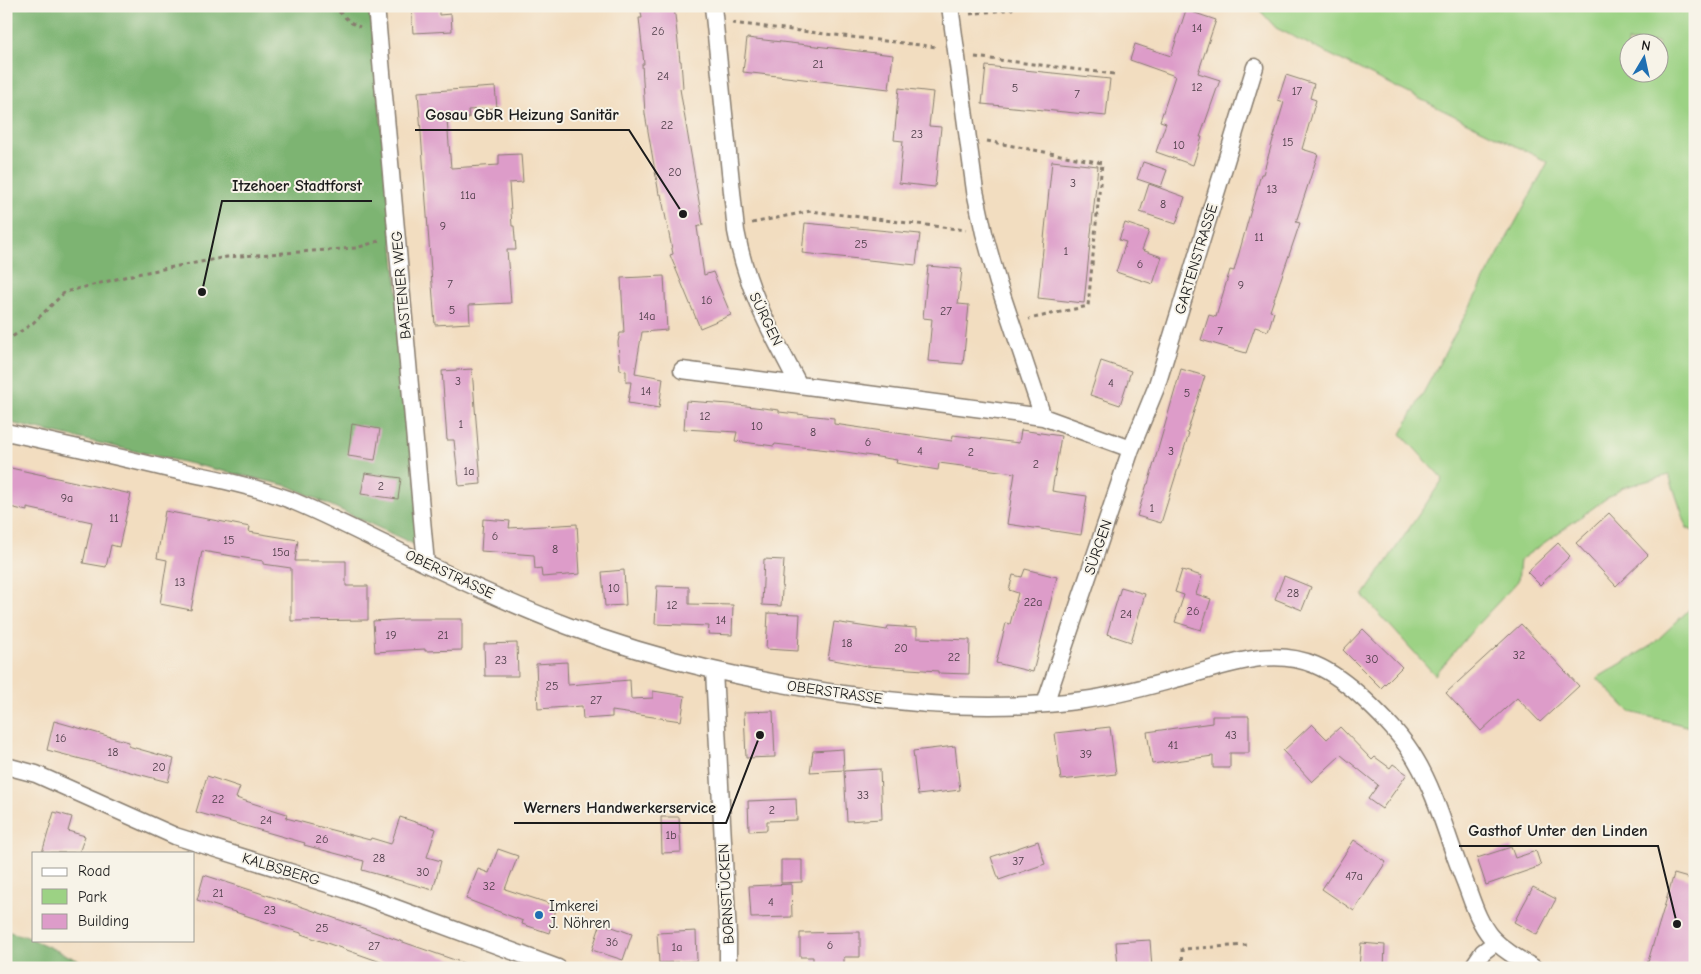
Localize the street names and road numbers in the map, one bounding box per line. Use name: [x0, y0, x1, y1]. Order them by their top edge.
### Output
street label: GARTENSTRASSE: [1171, 202, 1221, 316]
street label: BASTENER WEG: [387, 230, 415, 340]
street label: SÜRGEN: [745, 289, 787, 349]
street label: SÜRGEN: [1080, 517, 1116, 577]
street label: OBERSTRASSE: [403, 545, 497, 603]
street label: OBERSTRASSE: [786, 676, 884, 708]
street label: BORNSTÜCKEN: [714, 843, 738, 945]
street label: KALBSBERG: [240, 849, 322, 889]

